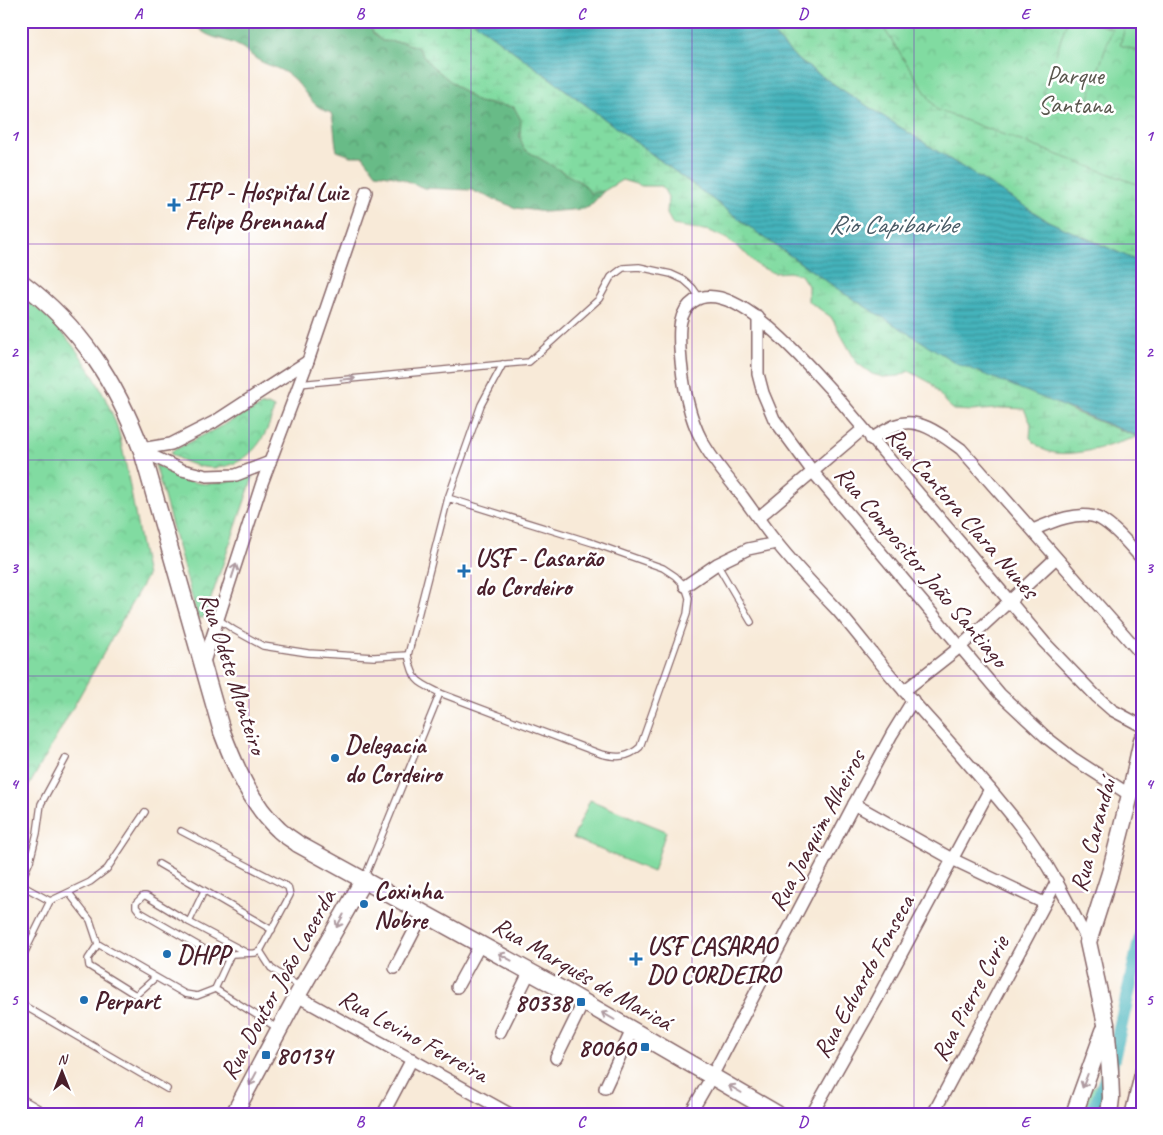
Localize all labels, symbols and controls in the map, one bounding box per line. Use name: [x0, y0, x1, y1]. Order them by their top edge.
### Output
text: A: [134, 4, 144, 24]
text: B: [356, 4, 366, 24]
text: C: [577, 4, 587, 24]
text: D: [798, 4, 809, 24]
text: E: [1021, 4, 1032, 24]
park label: Parque Santana: [1038, 60, 1115, 121]
text: 1: [10, 126, 19, 146]
text: 1: [1145, 126, 1154, 146]
place label: IFP - Hospital Luiz Felipe Brennand: [185, 176, 350, 237]
marker: IFP - Hospital Luiz Felipe Brennand: [167, 198, 181, 212]
water label: Rio Capibaribe: [829, 208, 961, 241]
text: 2: [10, 342, 19, 362]
text: 2: [1145, 342, 1154, 362]
one-way arrow: [339, 374, 355, 384]
street label: Rua Cantora Clara Nunes: [879, 420, 1047, 607]
street label: Rua Compositor João Santiago: [827, 459, 1017, 676]
place label: USF - Casarão do Cordeiro: [475, 542, 605, 603]
text: 3: [10, 558, 19, 578]
text: 3: [1145, 558, 1154, 578]
one-way arrow: [230, 563, 239, 579]
marker: USF - Casarão do Cordeiro: [457, 564, 471, 578]
street label: Rua Odete Monteiro: [192, 589, 275, 761]
place label: Delegacia do Cordeiro: [345, 729, 444, 790]
street label: Rua Joaquim Alheiros: [761, 742, 874, 916]
marker: Delegacia do Cordeiro: [329, 752, 341, 764]
street label: Rua Carandaí: [1063, 770, 1125, 895]
text: 4: [10, 774, 19, 794]
text: 4: [1145, 774, 1154, 794]
place label: Coxinha Nobre: [374, 875, 445, 936]
street label: Rua Doutor João Lacerda: [212, 882, 344, 1085]
street label: Rua Eduardo Fonseca: [806, 888, 923, 1064]
marker: Coxinha Nobre: [358, 898, 370, 910]
street label: Rua Marquês de Maricá: [487, 909, 680, 1039]
one-way arrow: [335, 913, 344, 928]
street label: Rua Pierre Curie: [923, 929, 1017, 1067]
place label: USF CASARAO DO CORDEIRO: [647, 930, 783, 991]
place label: DHPP: [177, 939, 234, 971]
marker: DHPP: [161, 948, 173, 960]
one-way arrow: [498, 952, 513, 962]
marker: USF CASARAO DO CORDEIRO: [629, 952, 643, 966]
street label: Rua Levino Ferreira: [333, 982, 496, 1091]
place label: Perpart: [94, 985, 162, 1017]
place label: 80338: [515, 987, 574, 1019]
text: 5: [11, 990, 20, 1010]
text: 5: [1146, 990, 1155, 1010]
marker: Perpart: [78, 994, 90, 1006]
marker: 80338: [575, 996, 587, 1008]
one-way arrow: [602, 1010, 616, 1020]
place label: 80060: [578, 1032, 638, 1064]
place label: 80134: [276, 1040, 335, 1072]
marker: 80060: [639, 1041, 651, 1053]
north arrow: [38, 1048, 88, 1098]
marker: 80134: [260, 1049, 272, 1061]
text: N: [58, 1051, 69, 1068]
one-way arrow: [248, 1071, 258, 1086]
one-way arrow: [1080, 1072, 1089, 1088]
one-way arrow: [728, 1084, 742, 1094]
text: A: [134, 1112, 144, 1132]
text: B: [356, 1112, 366, 1132]
text: C: [577, 1112, 587, 1132]
text: D: [798, 1112, 809, 1132]
text: E: [1021, 1112, 1032, 1132]

